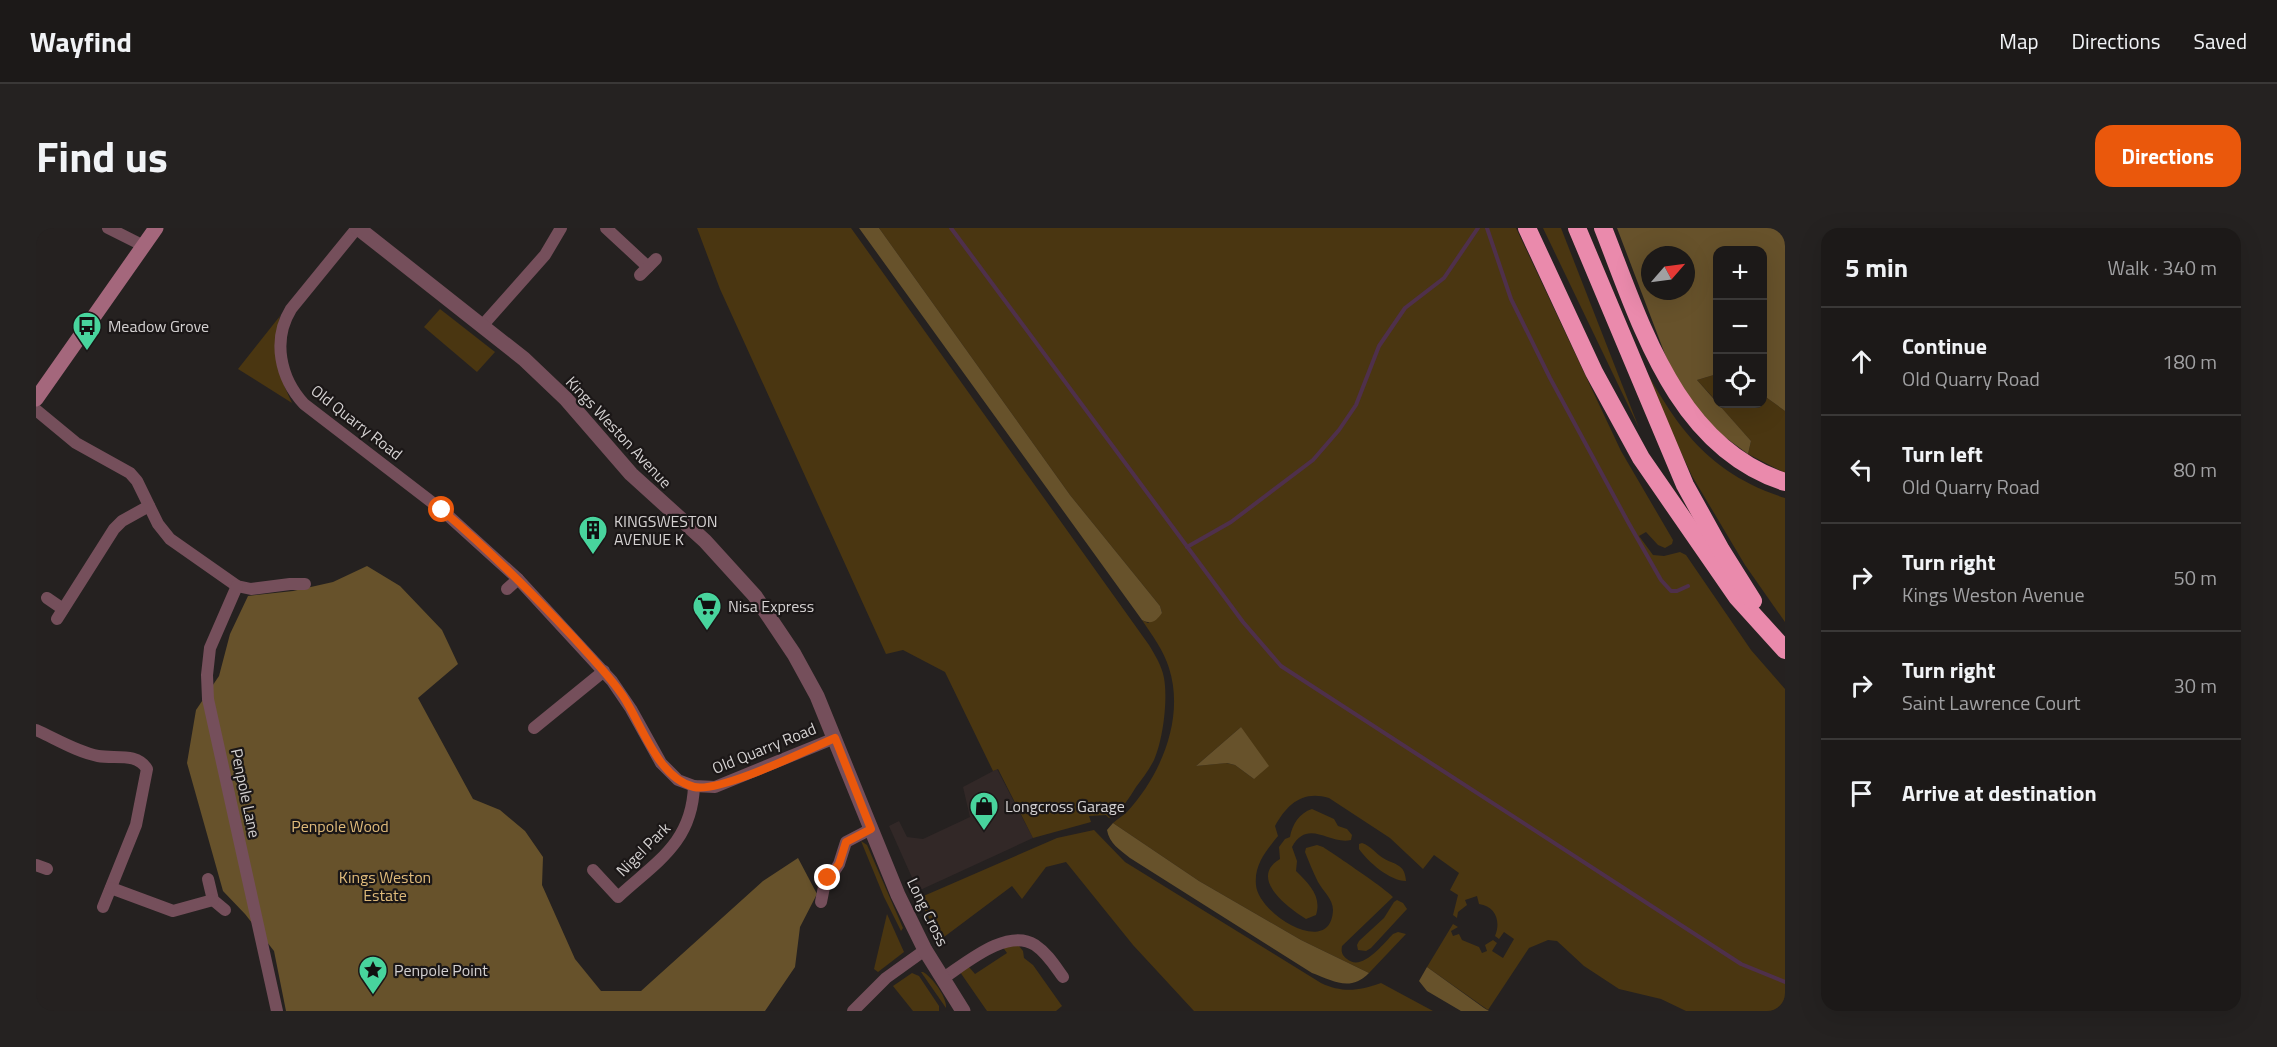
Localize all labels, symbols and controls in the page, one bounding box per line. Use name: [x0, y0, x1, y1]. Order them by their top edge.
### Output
text: Wayfind: [30, 20, 132, 63]
text: Map: [1999, 25, 2039, 57]
text: Directions: [2072, 25, 2161, 57]
text: Saved: [2194, 25, 2247, 57]
text: Find us: [36, 124, 168, 188]
button: Directions: [2095, 125, 2241, 187]
north arrow: [1641, 246, 1695, 300]
map controls: [1713, 246, 1767, 408]
button: +: [1713, 246, 1767, 300]
text: 5 min: [1845, 248, 1908, 287]
text: Walk · 340 m: [2108, 252, 2217, 283]
button: −: [1713, 300, 1767, 354]
bus stop icon: Meadow Grove: [71, 310, 103, 352]
place label: Meadow Grove: [108, 314, 209, 338]
text: Continue: [1902, 329, 1987, 363]
icon: ahead: [1845, 345, 1878, 378]
text: 180 m: [2162, 346, 2217, 377]
button: locate: [1713, 354, 1767, 408]
text: Old Quarry Road: [1902, 363, 2040, 394]
street label: Kings Weston Avenue: [560, 370, 678, 494]
street label: Old Quarry Road: [306, 379, 408, 465]
text: Turn left: [1902, 437, 1983, 471]
icon: left: [1845, 453, 1878, 486]
text: 80 m: [2173, 454, 2217, 485]
text: Old Quarry Road: [1902, 471, 2040, 502]
route start: [428, 496, 454, 522]
place label: KINGSWESTON AVENUE K: [614, 509, 718, 551]
building icon: KINGSWESTON AVENUE K: [577, 514, 609, 556]
text: Turn right: [1902, 545, 1996, 579]
icon: right: [1845, 561, 1878, 594]
text: 50 m: [2173, 562, 2217, 593]
text: Kings Weston Avenue: [1902, 579, 2084, 610]
supermarket icon: Nisa Express: [691, 590, 723, 632]
place label: Nisa Express: [728, 594, 814, 618]
text: Turn right: [1902, 653, 1996, 687]
icon: right: [1845, 669, 1878, 702]
text: 30 m: [2173, 670, 2217, 701]
text: Saint Lawrence Court: [1902, 687, 2081, 718]
street label: Old Quarry Road: [708, 716, 820, 780]
street label: Penpole Lane: [225, 746, 267, 840]
text: Arrive at destination: [1902, 776, 2097, 810]
icon: arrive: [1845, 777, 1878, 810]
shop icon: Longcross Garage: [968, 790, 1000, 832]
place label: Longcross Garage: [1005, 794, 1125, 818]
park label: Penpole Wood: [291, 814, 389, 838]
street label: Nigel Park: [610, 816, 676, 882]
route end: [814, 864, 840, 890]
park label: Kings Weston Estate: [339, 865, 431, 907]
street label: Long Cross: [901, 874, 955, 950]
place icon: Penpole Point: [357, 954, 389, 996]
place label: Penpole Point: [394, 958, 488, 982]

